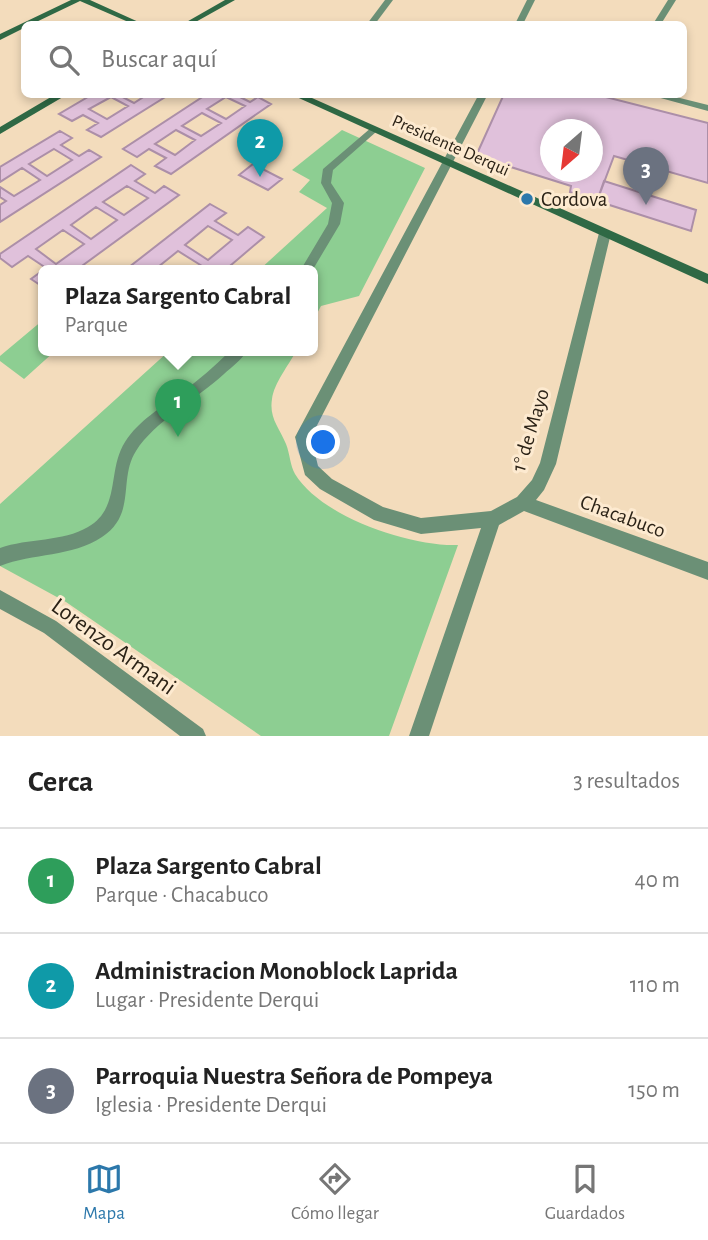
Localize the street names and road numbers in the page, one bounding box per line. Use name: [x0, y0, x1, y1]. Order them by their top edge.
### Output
street label: Presidente Derqui: [389, 112, 512, 180]
street label: 1° de Mayo: [508, 386, 553, 474]
street label: Chacabuco: [577, 491, 668, 542]
street label: Lorenzo Armani: [47, 594, 180, 700]

